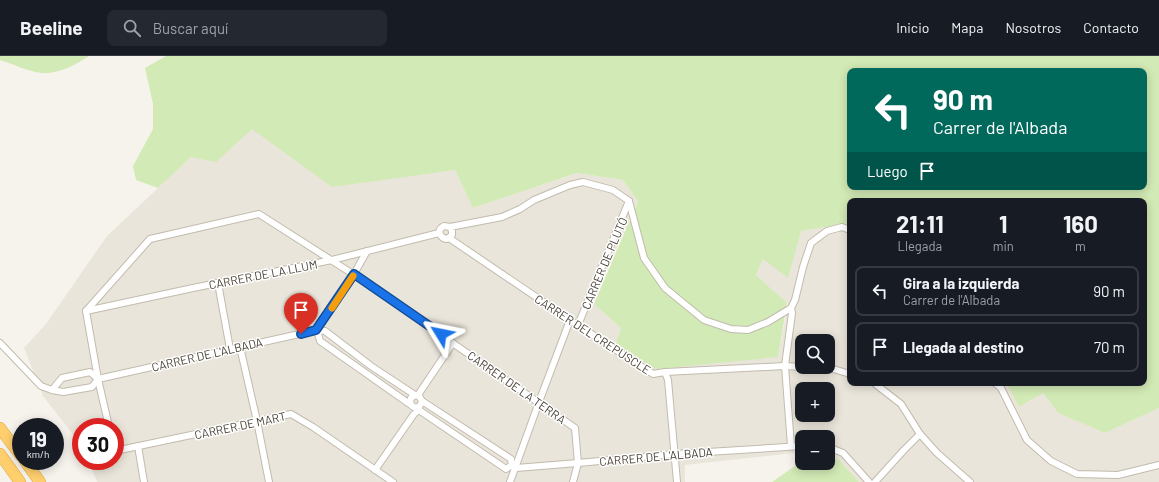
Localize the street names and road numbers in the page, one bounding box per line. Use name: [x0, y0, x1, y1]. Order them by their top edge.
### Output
street label: CARRER DE PLUTÓ: [578, 215, 630, 311]
street label: CARRER DE LA LLUM: [208, 257, 318, 291]
street label: CARRER DEL CREPUSCLE: [532, 291, 654, 377]
street label: CARRER DE L'ALBADA: [150, 334, 264, 374]
street label: CARRER DE LA TERRA: [465, 348, 569, 426]
street label: CARRER DE MART: [193, 408, 287, 442]
street label: CARRER DE L'ALBADA: [599, 444, 713, 468]

